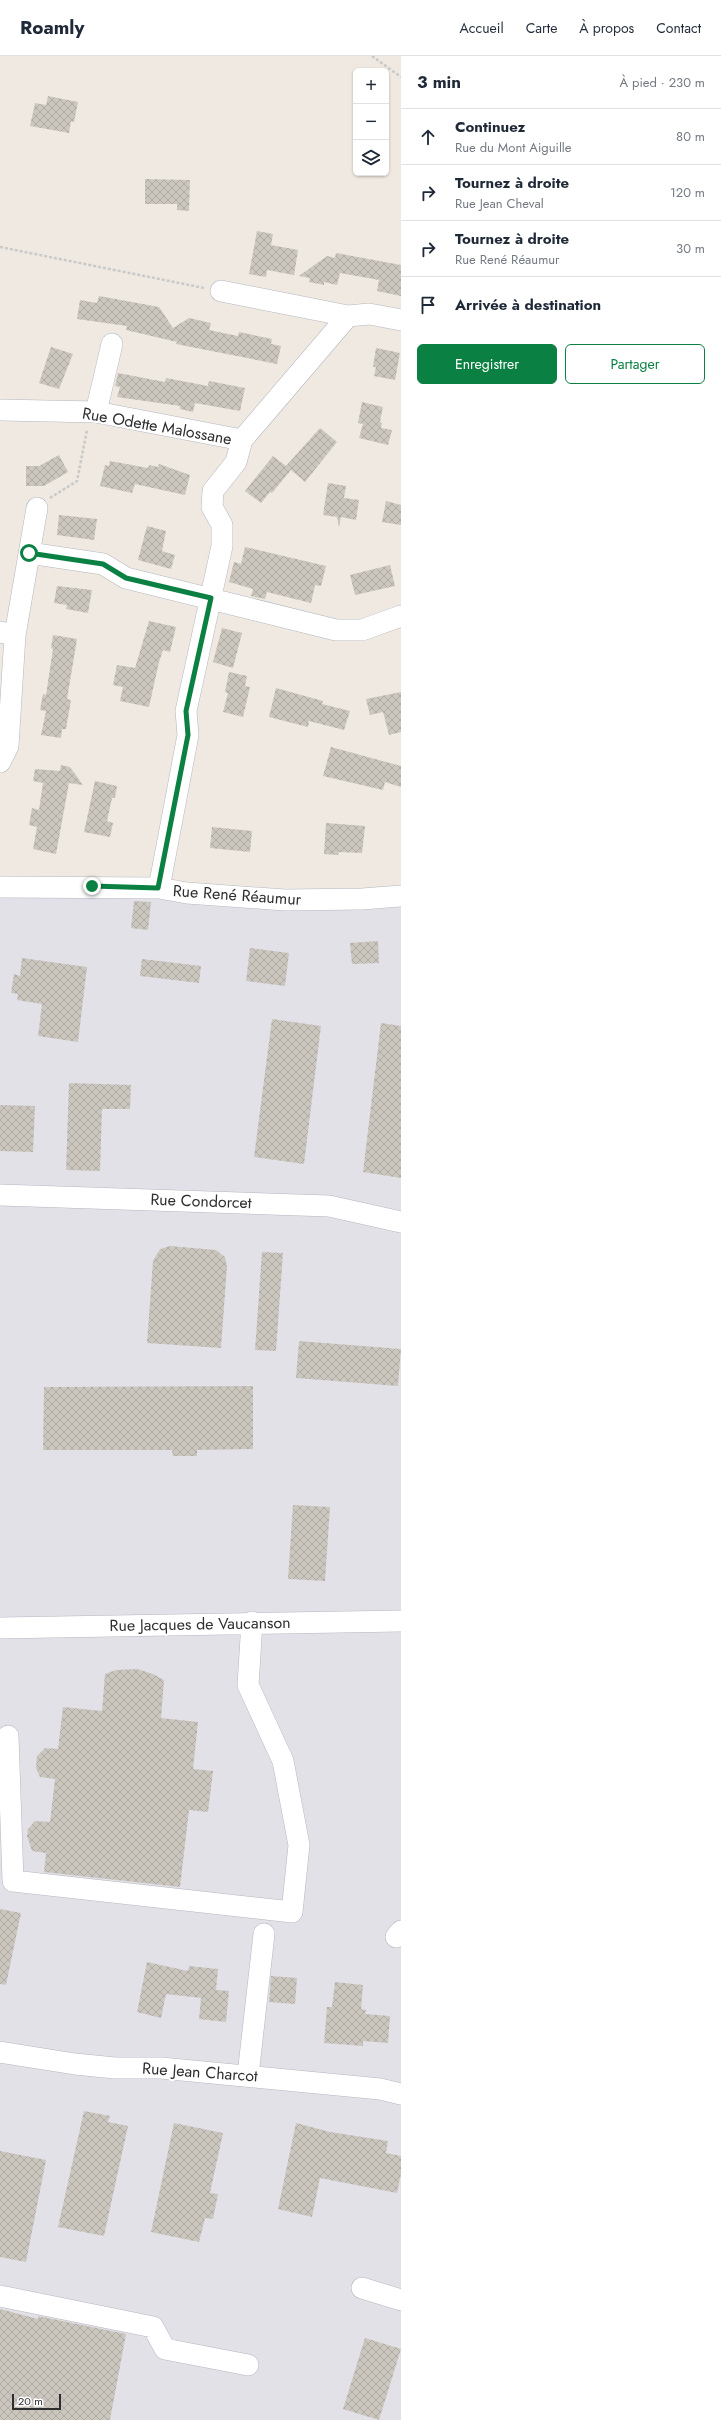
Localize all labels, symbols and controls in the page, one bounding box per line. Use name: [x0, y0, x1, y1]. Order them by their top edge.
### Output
text: Roamly: [20, 14, 84, 41]
text: Accueil: [460, 18, 504, 38]
text: Carte: [526, 18, 557, 38]
text: À propos: [579, 18, 634, 38]
text: Contact: [656, 18, 701, 38]
map controls: [353, 68, 389, 176]
button: +: [353, 68, 389, 104]
text: 3 min: [417, 70, 461, 94]
text: À pied · 230 m: [620, 73, 705, 92]
button: −: [353, 104, 389, 140]
text: Continuez: [455, 116, 525, 138]
icon: ahead: [417, 126, 439, 148]
text: 80 m: [676, 127, 705, 146]
text: Rue du Mont Aiguille: [455, 138, 572, 157]
button: layers: [353, 140, 389, 176]
text: Tournez à droite: [455, 172, 569, 194]
icon: right: [417, 182, 439, 204]
text: 120 m: [670, 183, 705, 202]
text: Rue Jean Cheval: [455, 194, 544, 213]
text: Tournez à droite: [455, 228, 569, 250]
icon: right: [417, 238, 439, 260]
text: 30 m: [676, 239, 705, 258]
text: Rue René Réaumur: [455, 250, 560, 269]
icon: arrive: [417, 294, 439, 316]
text: Arrivée à destination: [455, 294, 601, 316]
button: Enregistrer: [417, 344, 557, 384]
button: Partager: [565, 344, 705, 384]
street label: Rue Odette Malossane: [80, 402, 234, 450]
route start: [20, 544, 38, 562]
route end: [83, 877, 101, 895]
street label: Rue René Réaumur: [172, 879, 303, 911]
street label: Rue Condorcet: [150, 1188, 252, 1214]
street label: Rue Jacques de Vaucanson: [109, 1611, 291, 1637]
street label: Rue Jean Charcot: [141, 2056, 259, 2088]
scale bar: [12, 2392, 61, 2411]
text: 20 m: [18, 2393, 43, 2409]

